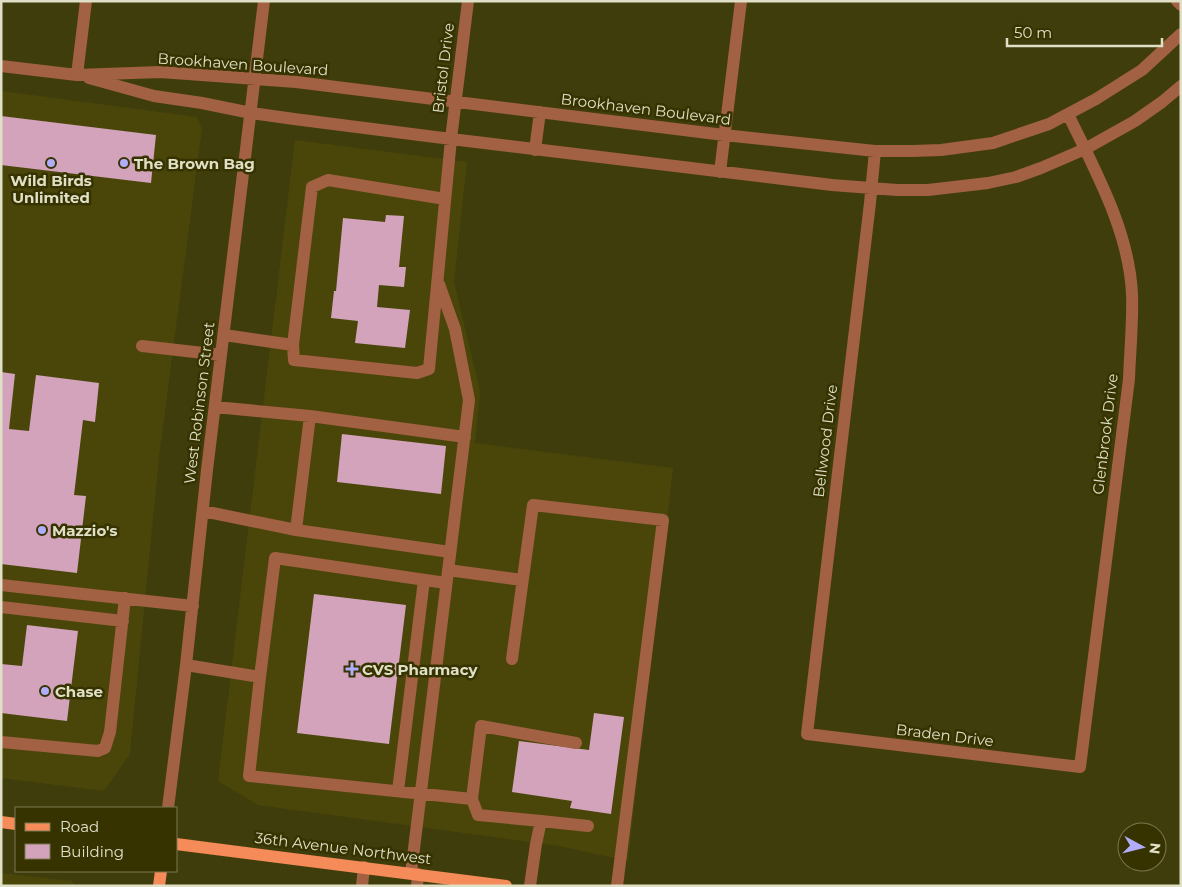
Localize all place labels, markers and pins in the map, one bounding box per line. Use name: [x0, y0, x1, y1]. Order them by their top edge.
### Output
place label: The Brown Bag: [134, 154, 255, 173]
marker: Wild Birds Unlimited: [45, 157, 57, 169]
marker: The Brown Bag: [118, 157, 130, 169]
place label: Wild Birds Unlimited: [10, 171, 92, 207]
place label: Mazzio's: [52, 521, 117, 540]
marker: Mazzio's: [36, 524, 48, 536]
place label: CVS Pharmacy: [362, 660, 479, 679]
marker: CVS Pharmacy: [346, 663, 358, 675]
place label: Chase: [55, 682, 103, 701]
marker: Chase: [39, 685, 51, 697]

